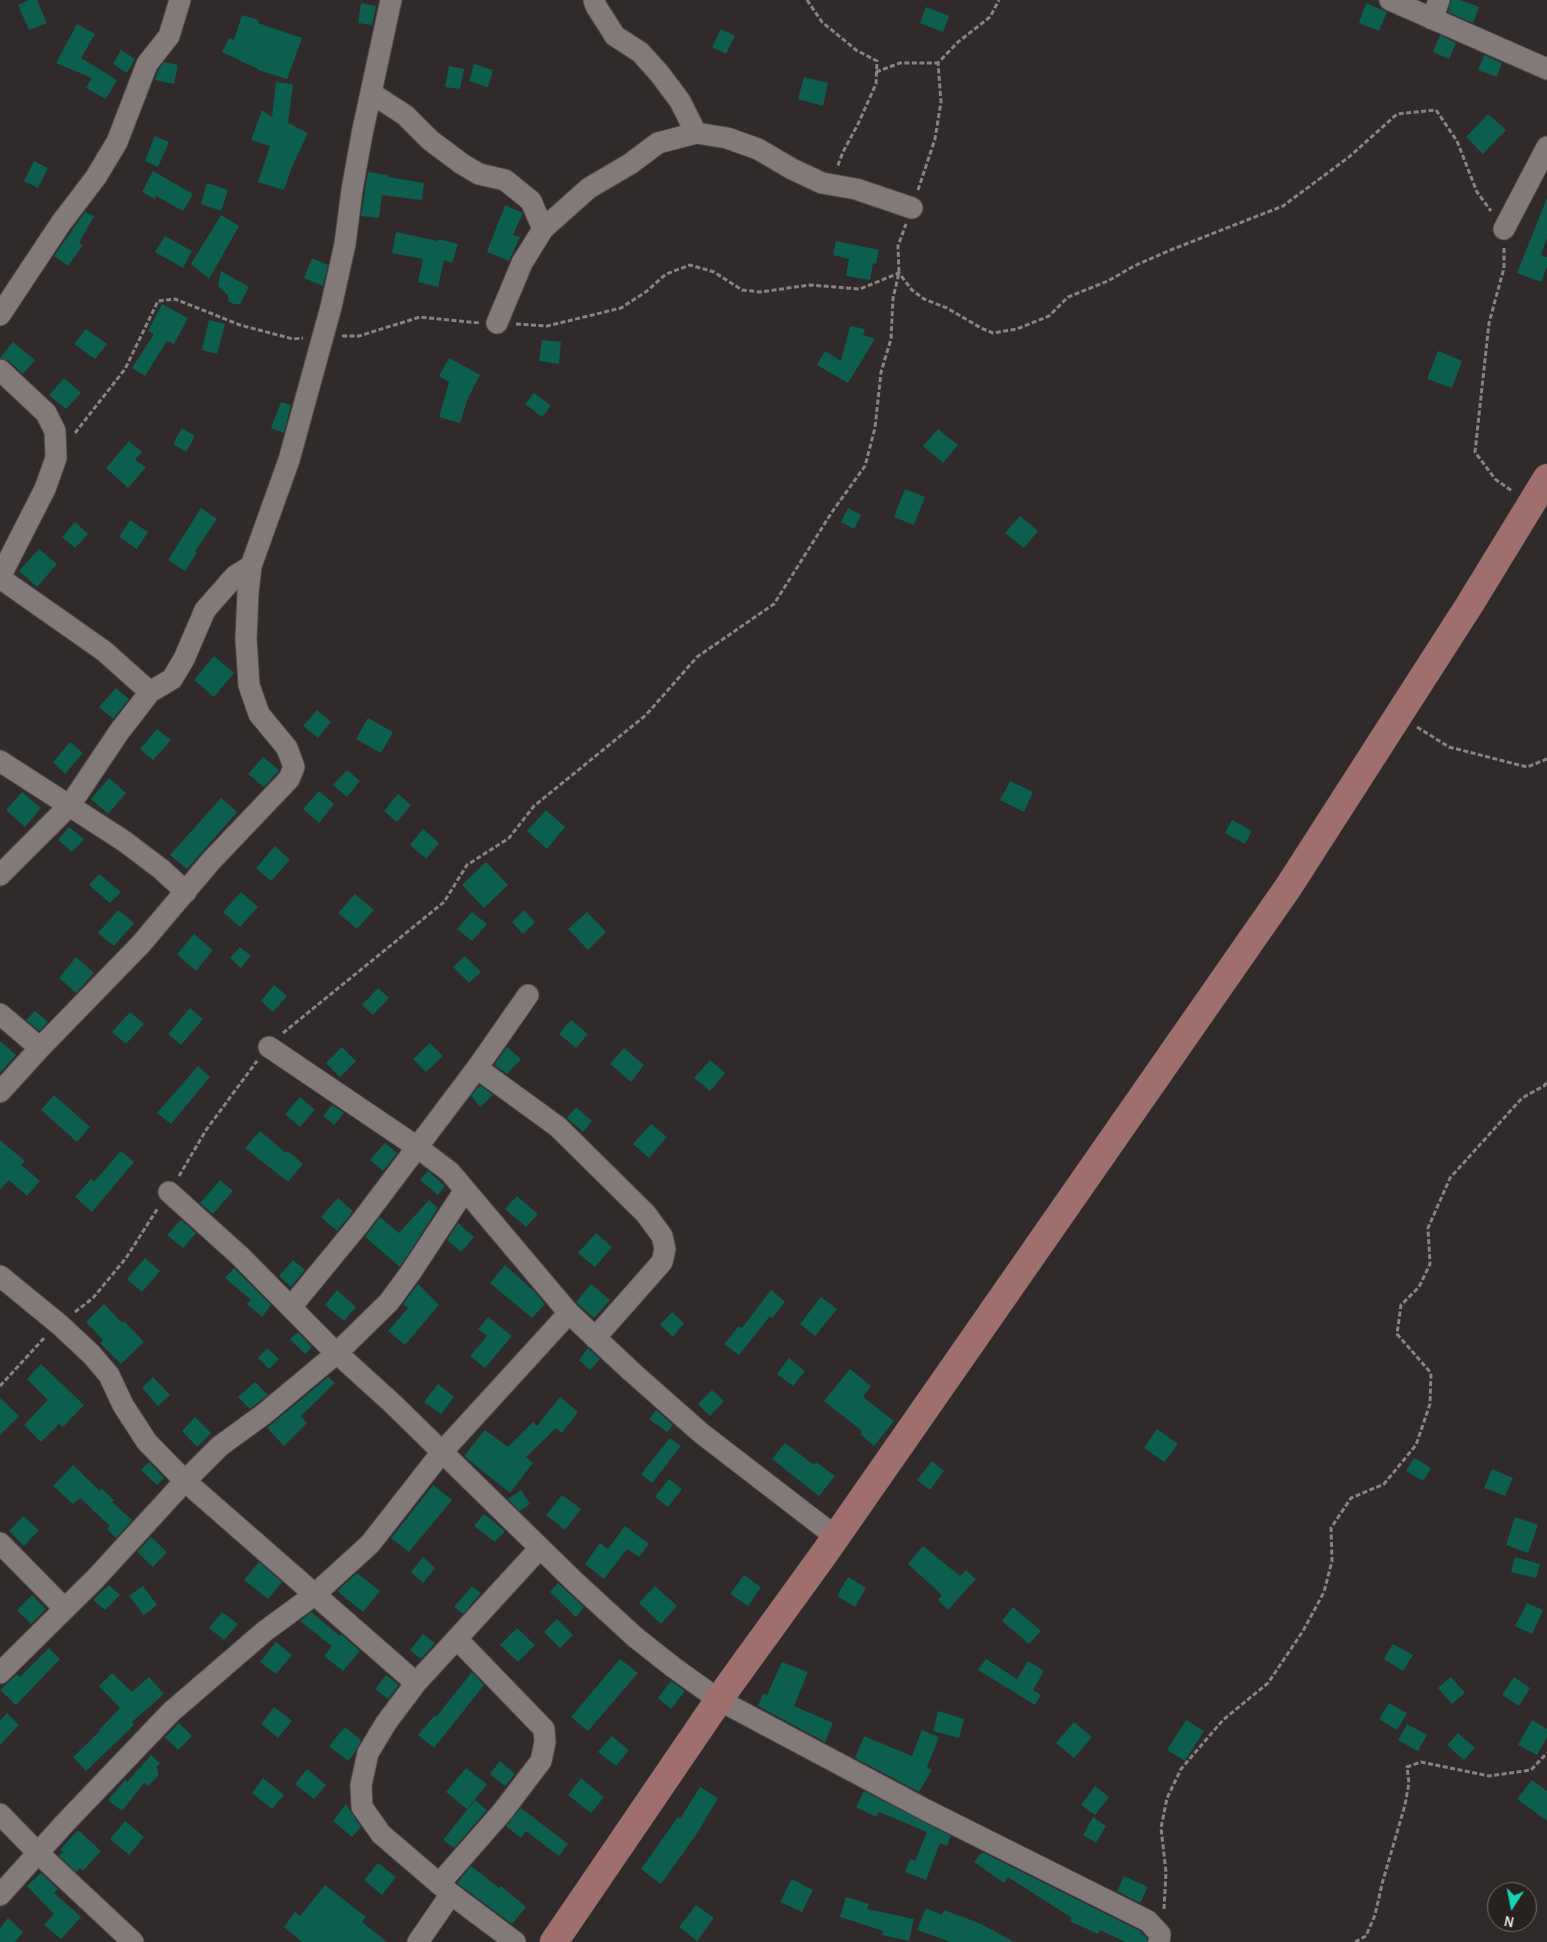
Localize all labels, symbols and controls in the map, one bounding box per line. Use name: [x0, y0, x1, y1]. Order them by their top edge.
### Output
north arrow: [1487, 1882, 1537, 1932]
text: N: [1503, 1913, 1515, 1929]

